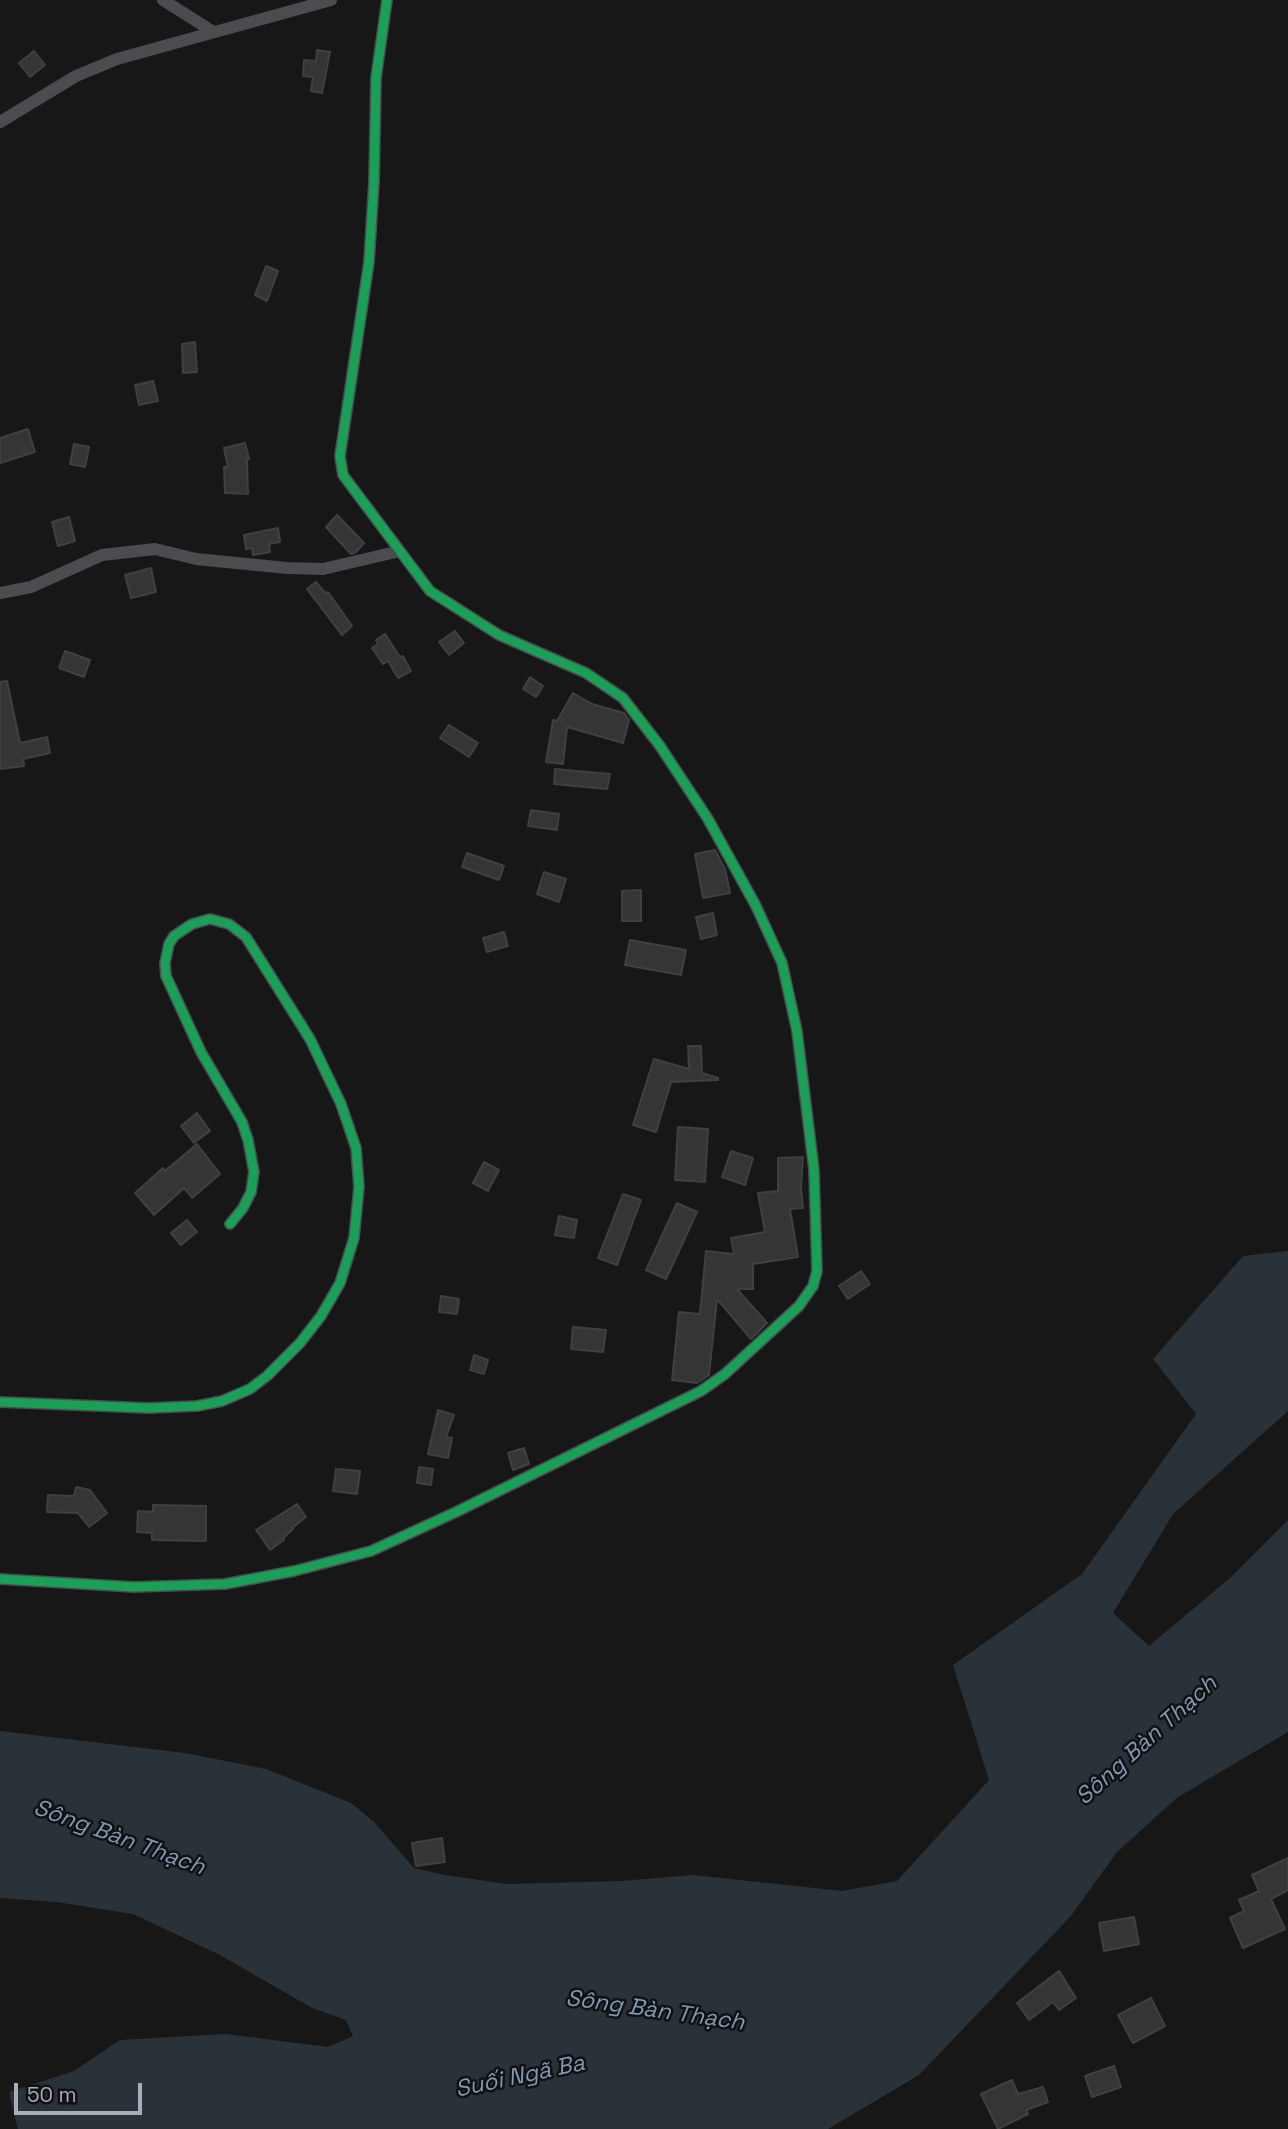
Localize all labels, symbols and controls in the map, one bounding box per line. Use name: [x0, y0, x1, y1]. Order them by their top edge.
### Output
water label: Sông Bàn Thạch: [1071, 1671, 1223, 1811]
water label: Sông Bàn Thạch: [30, 1794, 208, 1882]
water label: Sông Bàn Thạch: [564, 1985, 746, 2037]
water label: Suối Ngã Ba: [453, 2050, 587, 2104]
scale bar: [18, 2070, 145, 2114]
text: 50 m: [27, 2081, 77, 2108]

